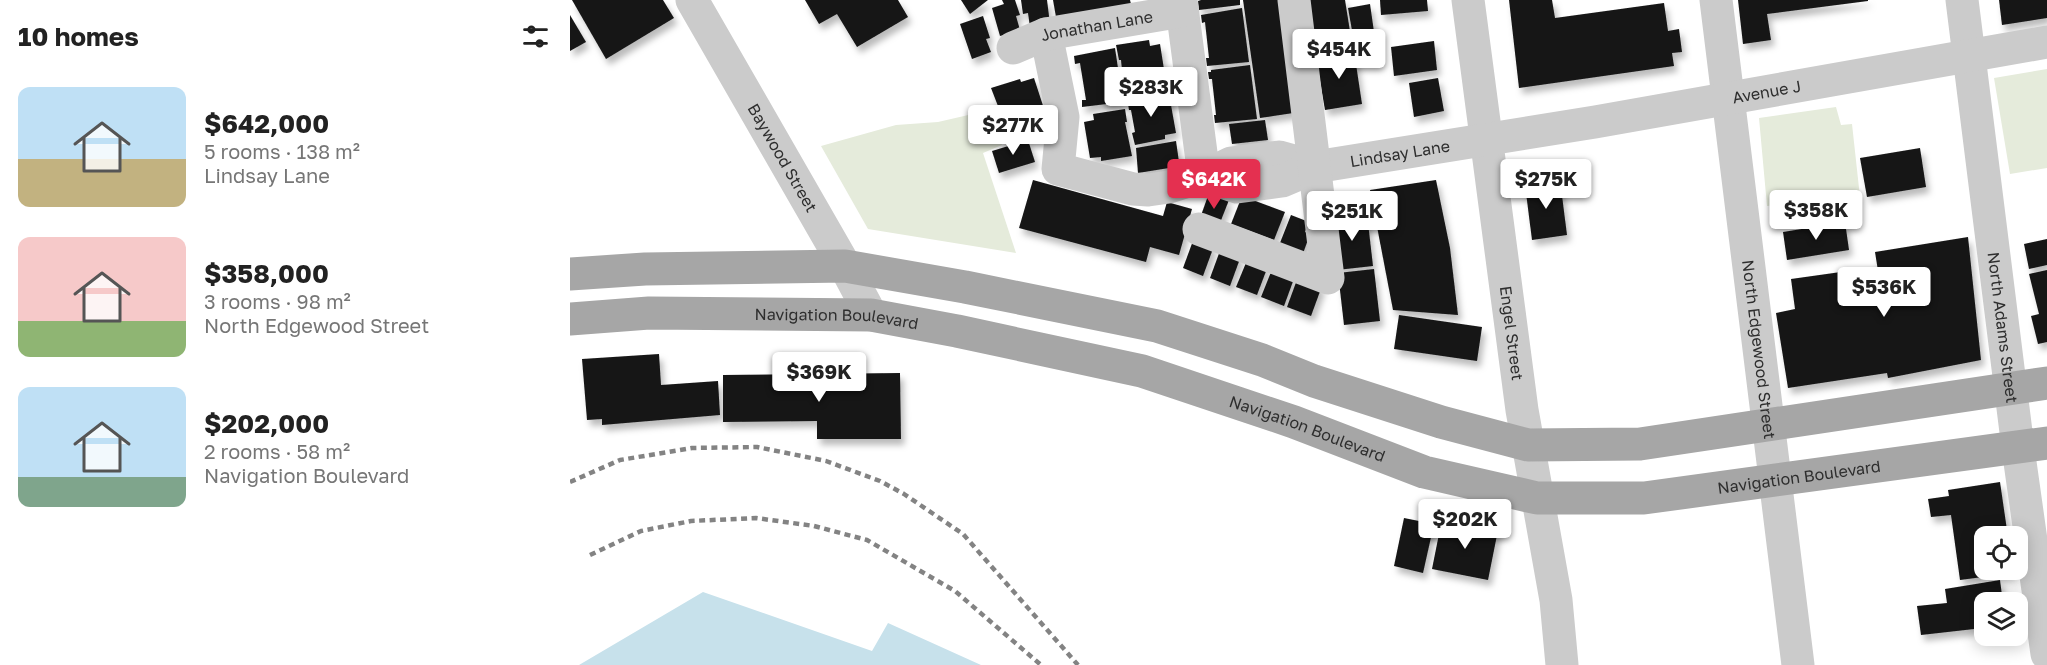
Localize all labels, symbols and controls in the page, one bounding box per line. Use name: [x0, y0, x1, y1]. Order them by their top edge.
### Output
street label: Jonathan Lane: [1037, 6, 1154, 45]
icon: filters: [519, 20, 552, 53]
text: 10 homes: [18, 21, 139, 52]
pin: $454K: [1297, 29, 1381, 80]
text: $454K: [1306, 36, 1372, 60]
pin: $283K: [1109, 67, 1193, 118]
text: $283K: [1118, 74, 1184, 98]
street label: Avenue J: [1731, 76, 1803, 108]
street label: Baywood Street: [744, 100, 822, 216]
pin: $277K: [971, 105, 1055, 156]
text: $642,000: [204, 108, 329, 139]
icon: home: [66, 111, 138, 183]
text: $277K: [982, 112, 1044, 136]
street label: Lindsay Lane: [1349, 135, 1451, 171]
text: 5 rooms · 138 m²: [204, 139, 360, 163]
pin: $642K: [1172, 159, 1256, 210]
pin: $275K: [1504, 159, 1588, 210]
text: Lindsay Lane: [204, 163, 330, 187]
text: $642K: [1181, 166, 1247, 190]
text: $275K: [1514, 166, 1578, 190]
pin: $358K: [1774, 190, 1858, 241]
pin: $251K: [1310, 191, 1394, 242]
text: $358K: [1783, 197, 1849, 221]
text: $251K: [1321, 198, 1383, 222]
street label: North Adams Street: [1984, 251, 2022, 404]
text: $358,000: [204, 258, 329, 289]
street label: North Edgewood Street: [1738, 259, 1780, 440]
icon: home: [66, 261, 138, 333]
pin: $536K: [1842, 267, 1926, 318]
text: $536K: [1852, 274, 1917, 298]
street label: Engel Street: [1496, 285, 1528, 382]
text: 3 rooms · 98 m²: [204, 289, 351, 313]
street label: Navigation Boulevard: [754, 304, 920, 334]
text: North Edgewood Street: [204, 313, 429, 337]
pin: $369K: [777, 352, 861, 403]
text: $369K: [786, 359, 852, 383]
street label: Navigation Boulevard: [1227, 391, 1388, 466]
text: $202,000: [204, 408, 329, 439]
icon: home: [66, 411, 138, 483]
text: 2 rooms · 58 m²: [204, 439, 350, 463]
street label: Navigation Boulevard: [1716, 456, 1882, 498]
text: Navigation Boulevard: [204, 463, 409, 487]
pin: $202K: [1423, 499, 1507, 550]
text: $202K: [1432, 506, 1498, 530]
map controls: [1974, 526, 2028, 646]
button: locate: [1974, 526, 2028, 580]
button: layers: [1974, 592, 2028, 646]

